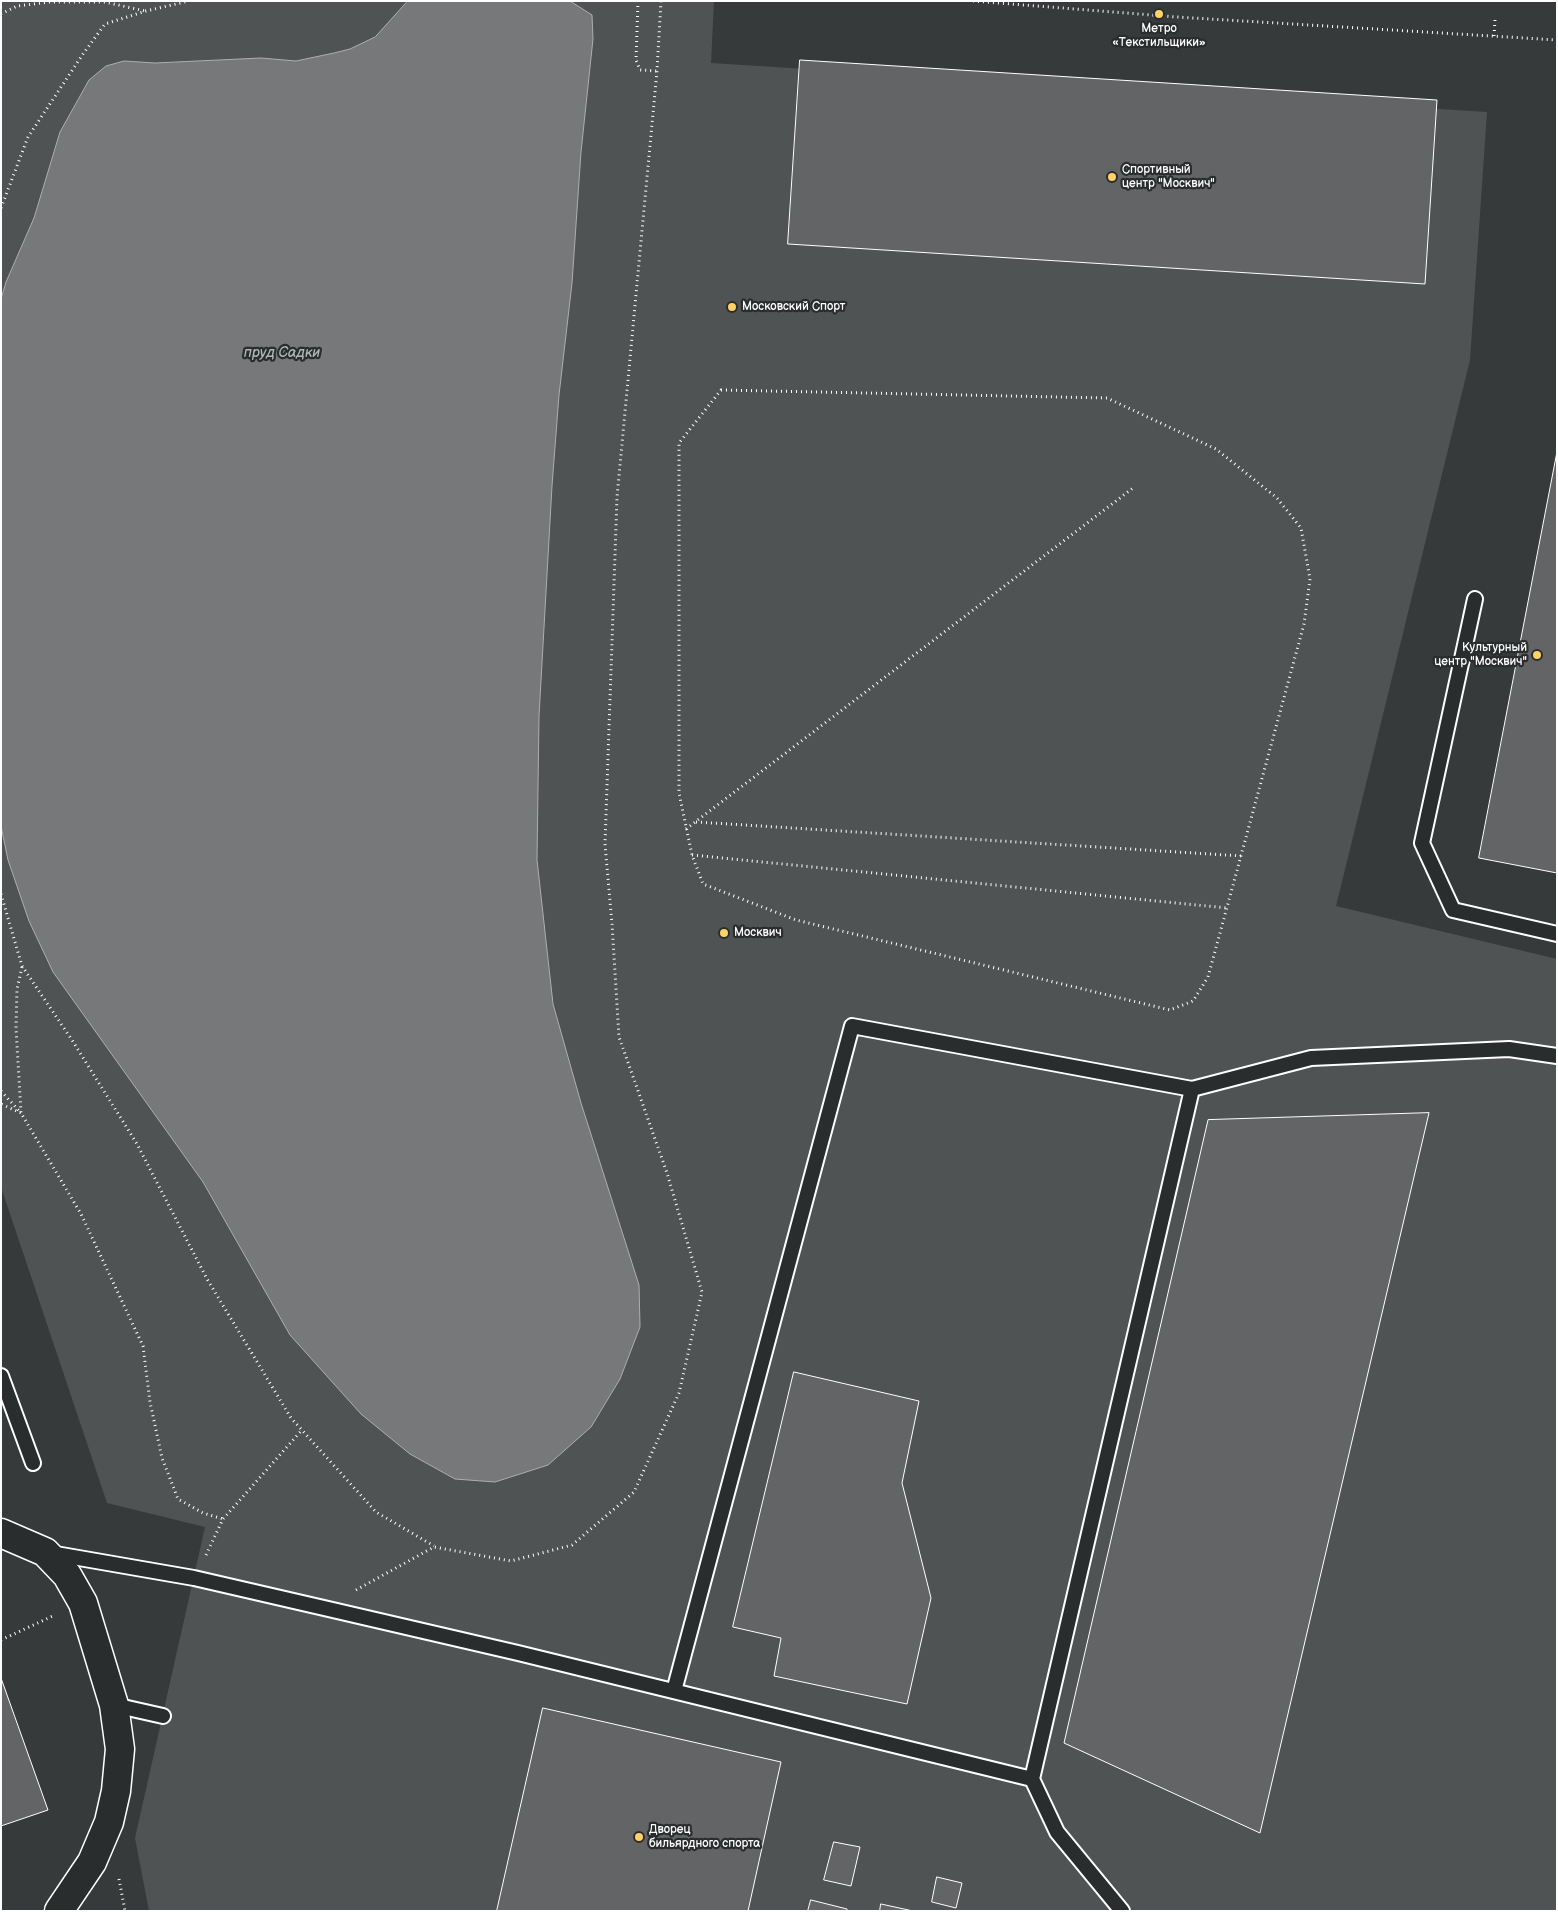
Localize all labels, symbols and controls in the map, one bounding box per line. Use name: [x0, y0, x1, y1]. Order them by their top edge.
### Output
marker: Метро «Текстильщики»: [1153, 8, 1165, 20]
place label: Метро «Текстильщики»: [1112, 22, 1206, 50]
place label: Спортивный центр "Москвич": [1122, 163, 1215, 191]
marker: Спортивный центр "Москвич": [1106, 171, 1118, 183]
place label: Московский Спорт: [742, 300, 845, 314]
marker: Московский Спорт: [726, 301, 738, 313]
water label: пруд Садки: [244, 345, 320, 361]
place label: Культурный центр "Москвич": [1434, 641, 1527, 669]
marker: Культурный центр "Москвич": [1531, 649, 1543, 661]
place label: Москвич: [734, 926, 782, 940]
marker: Москвич: [718, 927, 730, 939]
place label: Дворец бильярдного спорта: [649, 1823, 760, 1851]
marker: Дворец бильярдного спорта: [633, 1831, 645, 1843]

